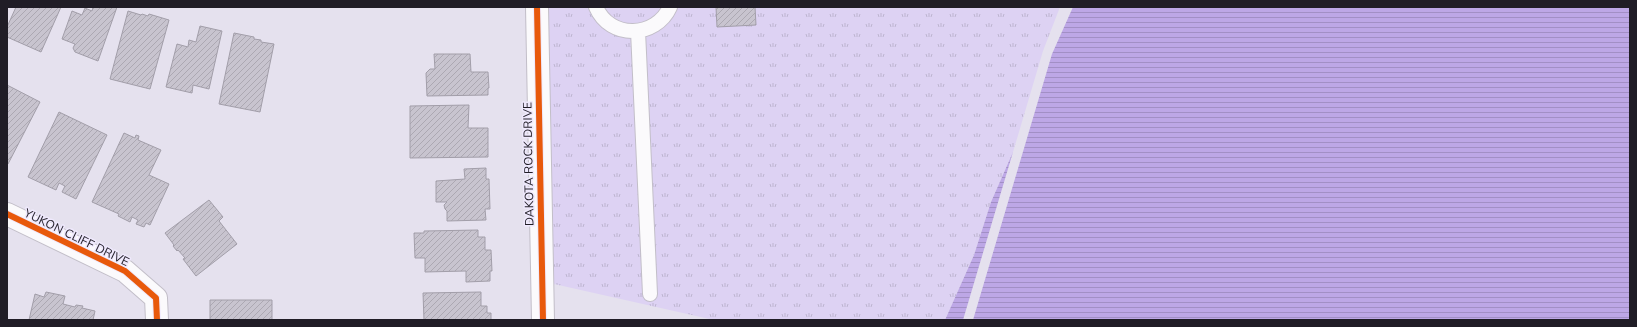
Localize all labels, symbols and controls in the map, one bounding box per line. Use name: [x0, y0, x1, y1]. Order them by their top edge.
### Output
street label: DAKOTA ROCK DRIVE: [519, 102, 537, 226]
street label: YUKON CLIFF DRIVE: [21, 205, 132, 269]

